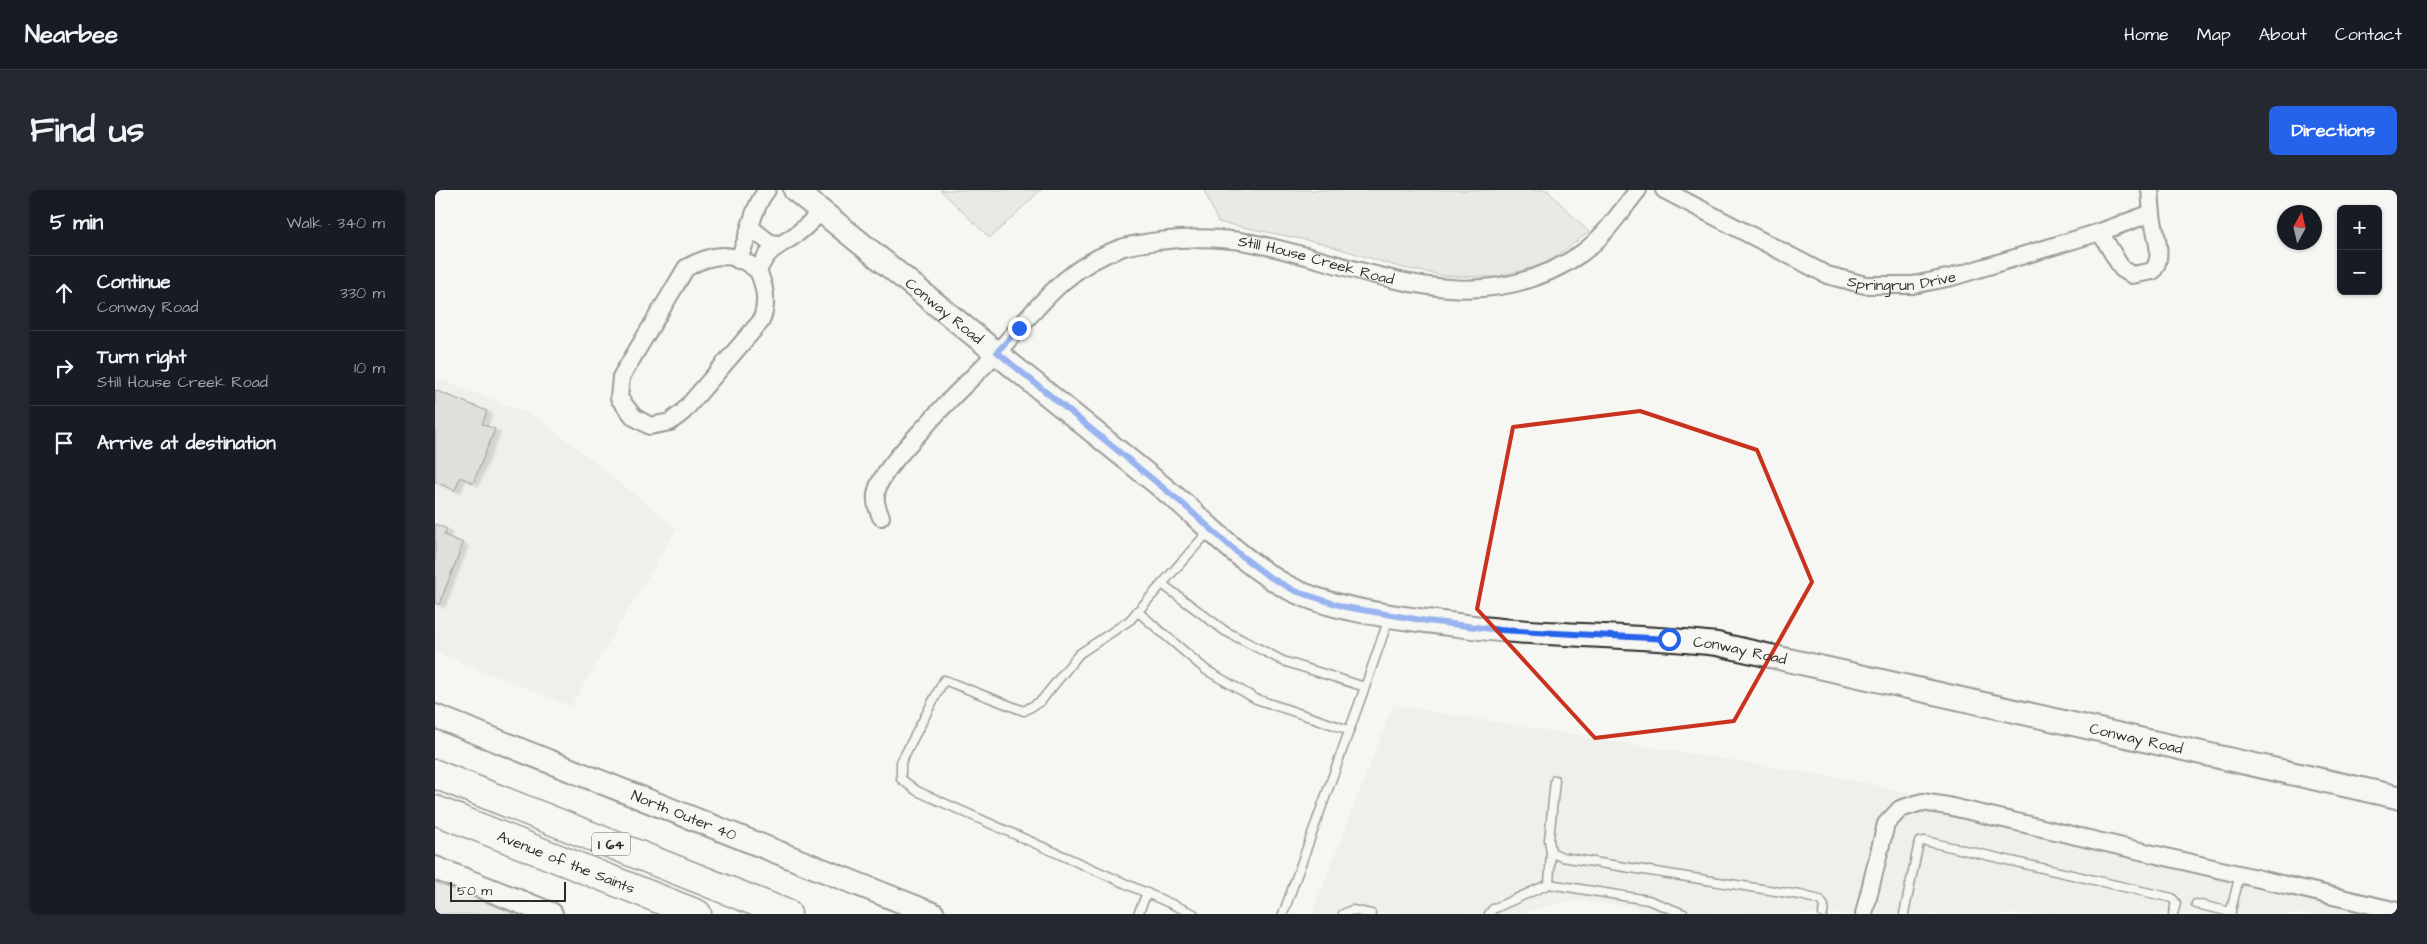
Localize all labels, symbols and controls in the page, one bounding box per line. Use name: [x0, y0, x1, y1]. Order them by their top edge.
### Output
text: Nearbee: [25, 18, 118, 52]
text: Home: [2124, 22, 2169, 47]
text: Map: [2197, 22, 2231, 47]
text: About: [2259, 22, 2307, 47]
text: Contact: [2335, 22, 2402, 47]
text: Find us: [30, 106, 144, 155]
button: Directions: [2269, 106, 2397, 155]
north arrow: [2277, 205, 2322, 250]
map controls: [2337, 205, 2382, 295]
button: +: [2337, 205, 2382, 250]
text: 5 min: [50, 208, 103, 237]
text: Walk · 340 m: [286, 212, 385, 234]
street label: Still House Creek Road: [1236, 231, 1396, 290]
button: −: [2337, 250, 2382, 295]
street label: Springrun Drive: [1845, 266, 1958, 297]
text: Continue: [97, 269, 171, 296]
street label: Conway Road: [900, 273, 988, 349]
icon: ahead: [50, 279, 78, 307]
text: 330 m: [340, 282, 385, 304]
text: Conway Road: [97, 296, 198, 318]
route end: [1008, 317, 1031, 340]
text: Turn right: [97, 344, 186, 371]
icon: right: [50, 354, 78, 382]
text: 10 m: [354, 357, 385, 379]
text: Still House Creek Road: [97, 371, 268, 393]
icon: arrive: [50, 429, 78, 457]
text: Arrive at destination: [97, 430, 276, 457]
route start: [1658, 628, 1681, 651]
street label: Conway Road: [1692, 632, 1789, 670]
street label: Conway Road: [2087, 718, 2185, 760]
street label: North Outer 40: [628, 785, 740, 846]
street label: Avenue of the Saints: [494, 826, 638, 899]
road number: I 64: [592, 832, 630, 856]
scale bar: [450, 879, 566, 902]
text: 50 m: [457, 881, 492, 901]

